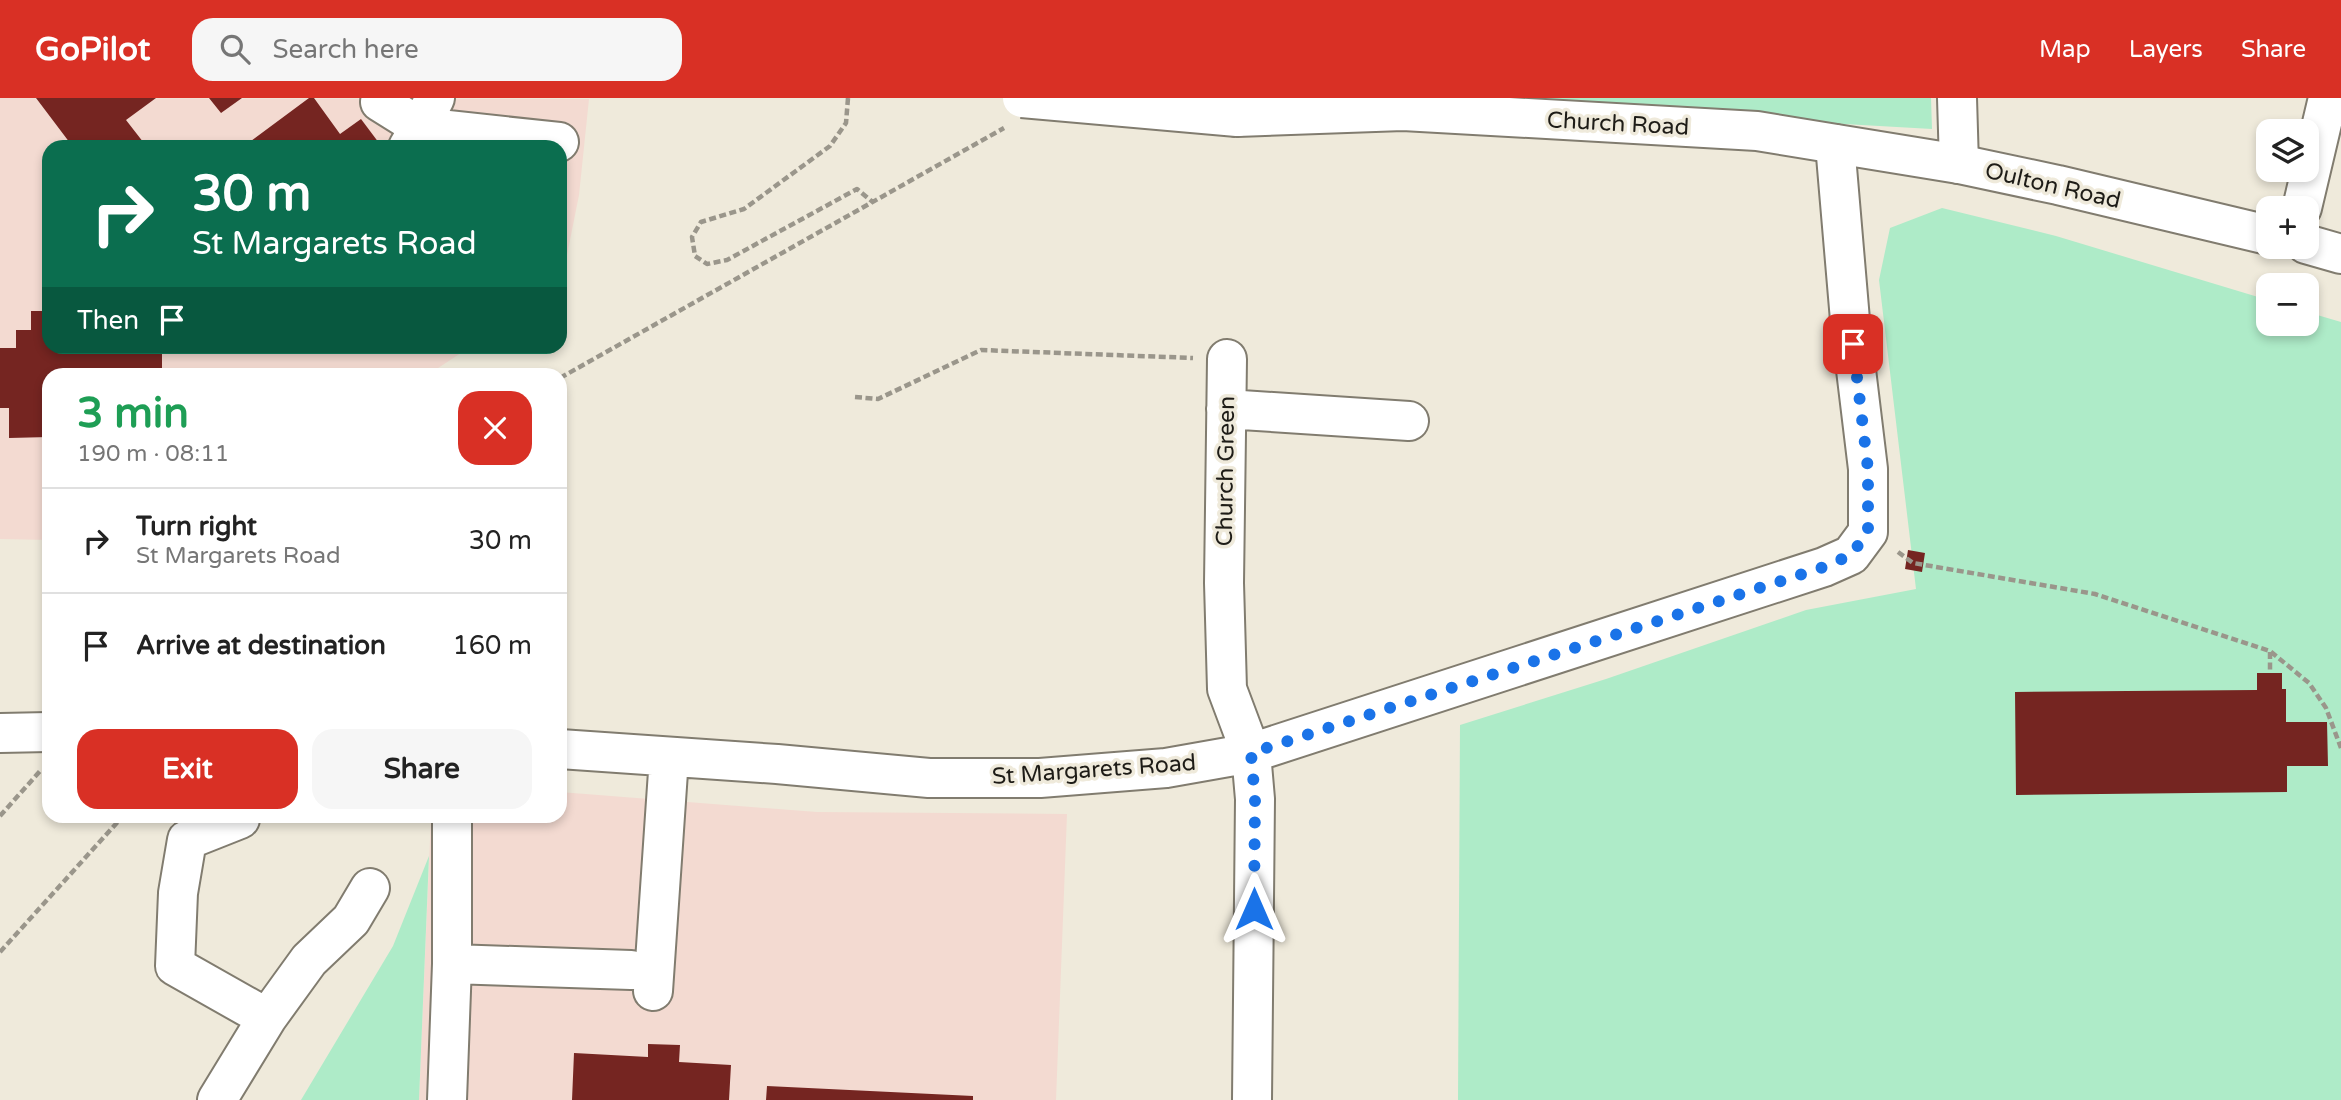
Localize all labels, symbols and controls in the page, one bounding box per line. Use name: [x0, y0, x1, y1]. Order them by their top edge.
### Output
search box: [192, 18, 682, 81]
text: GoPilot: [35, 30, 150, 69]
icon: search: [216, 30, 254, 68]
text: Search here: [272, 34, 419, 65]
text: Map: [2039, 35, 2091, 64]
text: Layers: [2129, 35, 2203, 64]
text: Share: [2241, 35, 2306, 64]
street label: Church Road: [1546, 106, 1690, 142]
map controls: [2256, 119, 2319, 336]
button: layers: [2256, 119, 2319, 182]
street label: Oulton Road: [1982, 157, 2123, 215]
text: 30 m: [192, 165, 311, 224]
icon: right: [77, 168, 168, 259]
button: +: [2256, 196, 2319, 259]
text: St Margarets Road: [192, 225, 477, 263]
button: −: [2256, 273, 2319, 336]
icon: arrive: [153, 301, 191, 339]
text: Then: [77, 305, 139, 336]
pin: [1823, 314, 1883, 374]
icon: arrive: [1834, 325, 1872, 363]
text: 3 min: [77, 388, 189, 439]
button: close: [458, 391, 532, 465]
street label: Church Green: [1211, 396, 1241, 547]
text: 190 m · 08:11: [77, 440, 229, 468]
text: Turn right: [136, 511, 257, 542]
icon: right: [77, 522, 115, 560]
text: 30 m: [469, 525, 532, 556]
text: St Margarets Road: [136, 542, 341, 570]
icon: arrive: [77, 627, 115, 665]
text: Arrive at destination: [136, 630, 386, 661]
text: 160 m: [452, 630, 532, 661]
button: Exit: [77, 729, 298, 809]
button: Share: [312, 729, 532, 809]
street label: St Margarets Road: [991, 749, 1197, 791]
position arrow: [1217, 872, 1291, 946]

